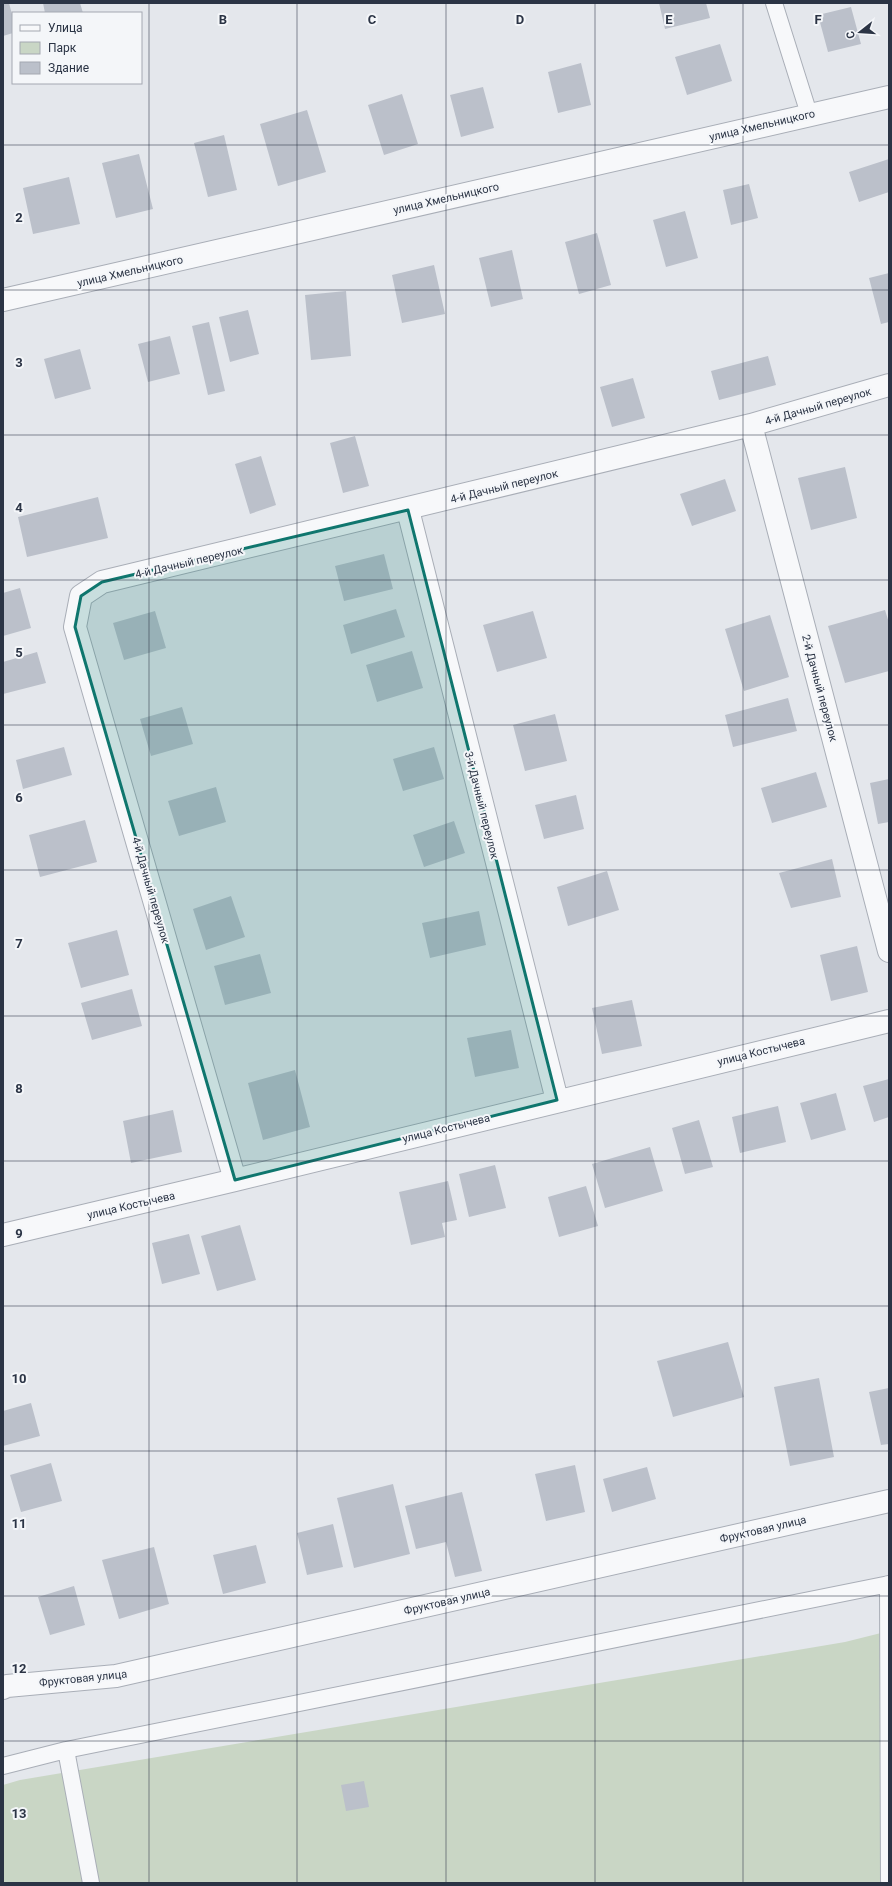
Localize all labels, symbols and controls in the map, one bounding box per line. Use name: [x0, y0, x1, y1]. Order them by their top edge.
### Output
legend: [12, 12, 142, 84]
text: B: [219, 12, 227, 27]
text: C: [368, 12, 377, 27]
text: D: [516, 12, 524, 27]
text: E: [665, 12, 673, 27]
text: F: [814, 12, 822, 27]
north arrow: [840, 12, 880, 52]
text: Улица: [48, 21, 83, 35]
text: С: [844, 29, 858, 40]
text: Парк: [48, 41, 77, 55]
text: Здание: [48, 61, 89, 75]
street label: улица Хмельницкого: [708, 107, 816, 144]
street label: улица Хмельницкого: [392, 180, 500, 217]
text: 2: [15, 210, 23, 225]
street label: улица Хмельницкого: [76, 253, 184, 290]
text: 3: [15, 355, 23, 370]
street label: 4-й Дачный переулок: [763, 385, 873, 428]
street label: 4-й Дачный переулок: [449, 467, 559, 506]
text: 4: [15, 500, 23, 515]
street label: 4-й Дачный переулок: [134, 544, 244, 581]
street label: 2-й Дачный переулок: [799, 633, 840, 743]
text: 5: [15, 645, 23, 660]
street label: 3-й Дачный переулок: [462, 750, 501, 860]
text: 6: [15, 790, 23, 805]
street label: 4-й Дачный переулок: [129, 835, 172, 945]
text: 7: [15, 936, 23, 951]
street label: улица Костычева: [716, 1034, 806, 1069]
text: 8: [15, 1081, 23, 1096]
street label: улица Костычева: [401, 1111, 491, 1146]
street label: улица Костычева: [86, 1189, 176, 1222]
text: 9: [15, 1226, 23, 1241]
text: 10: [12, 1371, 26, 1386]
street label: Фруктовая улица: [719, 1513, 808, 1546]
text: 11: [12, 1516, 26, 1531]
street label: Фруктовая улица: [403, 1585, 492, 1618]
text: 12: [12, 1661, 26, 1676]
street label: Фруктовая улица: [38, 1667, 128, 1690]
text: 13: [12, 1806, 26, 1821]

